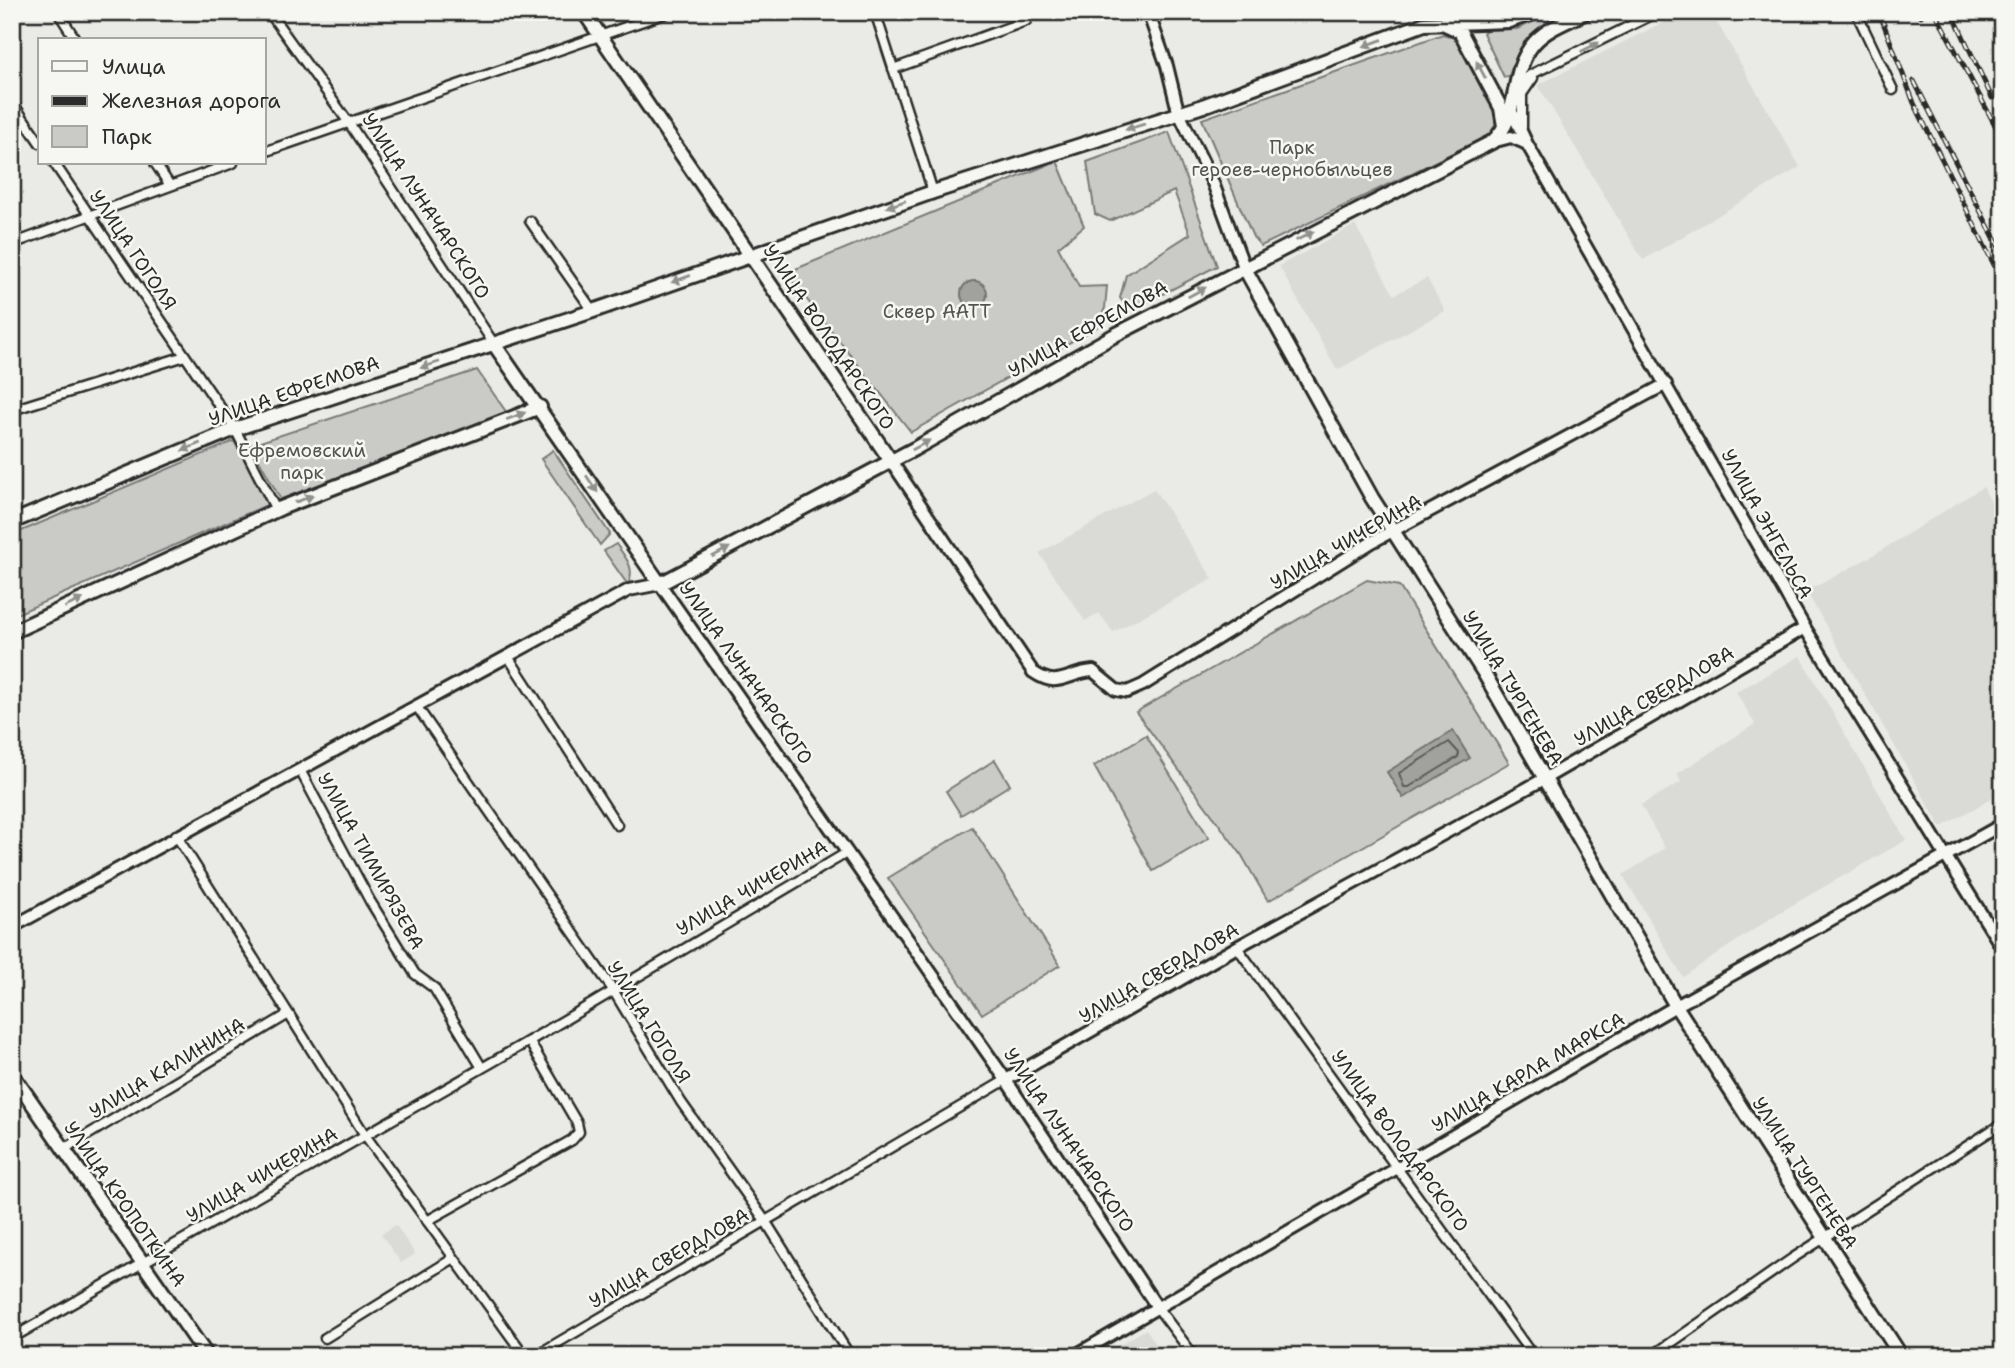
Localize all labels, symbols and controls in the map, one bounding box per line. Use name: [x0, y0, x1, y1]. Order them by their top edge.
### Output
legend: [38, 38, 266, 164]
one-way arrow: [1362, 38, 1383, 49]
one-way arrow: [1580, 41, 1600, 52]
text: Улица: [102, 53, 165, 81]
one-way arrow: [1475, 60, 1486, 80]
text: Железная дорога: [102, 87, 281, 115]
street label: УЛИЦА ЛУНАЧАРСКОГО: [356, 108, 496, 304]
one-way arrow: [1125, 122, 1146, 133]
text: Парк: [102, 123, 152, 151]
park label: Парк героев-чернобыльцев: [1191, 135, 1393, 182]
street label: УЛИЦА ГОГОЛЯ: [84, 185, 182, 315]
one-way arrow: [885, 199, 906, 210]
one-way arrow: [1295, 231, 1315, 242]
street label: УЛИЦА ВОЛОДАРСКОГО: [757, 239, 901, 435]
one-way arrow: [670, 274, 691, 285]
street label: УЛИЦА ЕФРЕМОВА: [1004, 275, 1172, 383]
one-way arrow: [1187, 286, 1207, 297]
park label: Сквер ААТТ: [883, 299, 991, 324]
street label: УЛИЦА ЕФРЕМОВА: [205, 350, 383, 432]
one-way arrow: [419, 360, 440, 371]
one-way arrow: [505, 411, 526, 422]
park label: Ефремовский парк: [238, 438, 366, 485]
one-way arrow: [912, 439, 931, 451]
one-way arrow: [181, 442, 202, 453]
street label: УЛИЦА ЭНГЕЛЬСА: [1715, 445, 1819, 604]
one-way arrow: [585, 475, 599, 493]
street label: УЛИЦА ЧИЧЕРИНА: [1266, 488, 1426, 596]
one-way arrow: [293, 493, 314, 504]
one-way arrow: [711, 546, 730, 558]
street label: УЛИЦА ЛУНАЧАРСКОГО: [673, 577, 819, 769]
one-way arrow: [64, 597, 84, 609]
street label: УЛИЦА ТУРГЕНЕВА: [1457, 606, 1569, 770]
street label: УЛИЦА СВЕРДЛОВА: [1570, 640, 1739, 752]
street label: УЛИЦА ТИМИРЯЗЕВА: [312, 768, 430, 954]
street label: УЛИЦА ЧИЧЕРИНА: [672, 834, 832, 942]
street label: УЛИЦА СВЕРДЛОВА: [1075, 917, 1244, 1029]
street label: УЛИЦА ГОГОЛЯ: [601, 956, 697, 1088]
street label: УЛИЦА КАРЛА МАРКСА: [1427, 1006, 1629, 1138]
street label: УЛИЦА КАЛИНИНА: [85, 1012, 249, 1124]
street label: УЛИЦА ЛУНАЧАРСКОГО: [998, 1043, 1140, 1237]
street label: УЛИЦА ВОЛОДАРСКОГО: [1326, 1045, 1474, 1237]
street label: УЛИЦА ТУРГЕНЕВА: [1746, 1092, 1864, 1254]
street label: УЛИЦА КРОПОТКИНА: [58, 1116, 192, 1292]
street label: УЛИЦА ЧИЧЕРИНА: [182, 1121, 342, 1229]
street label: УЛИЦА СВЕРДЛОВА: [585, 1202, 754, 1314]

